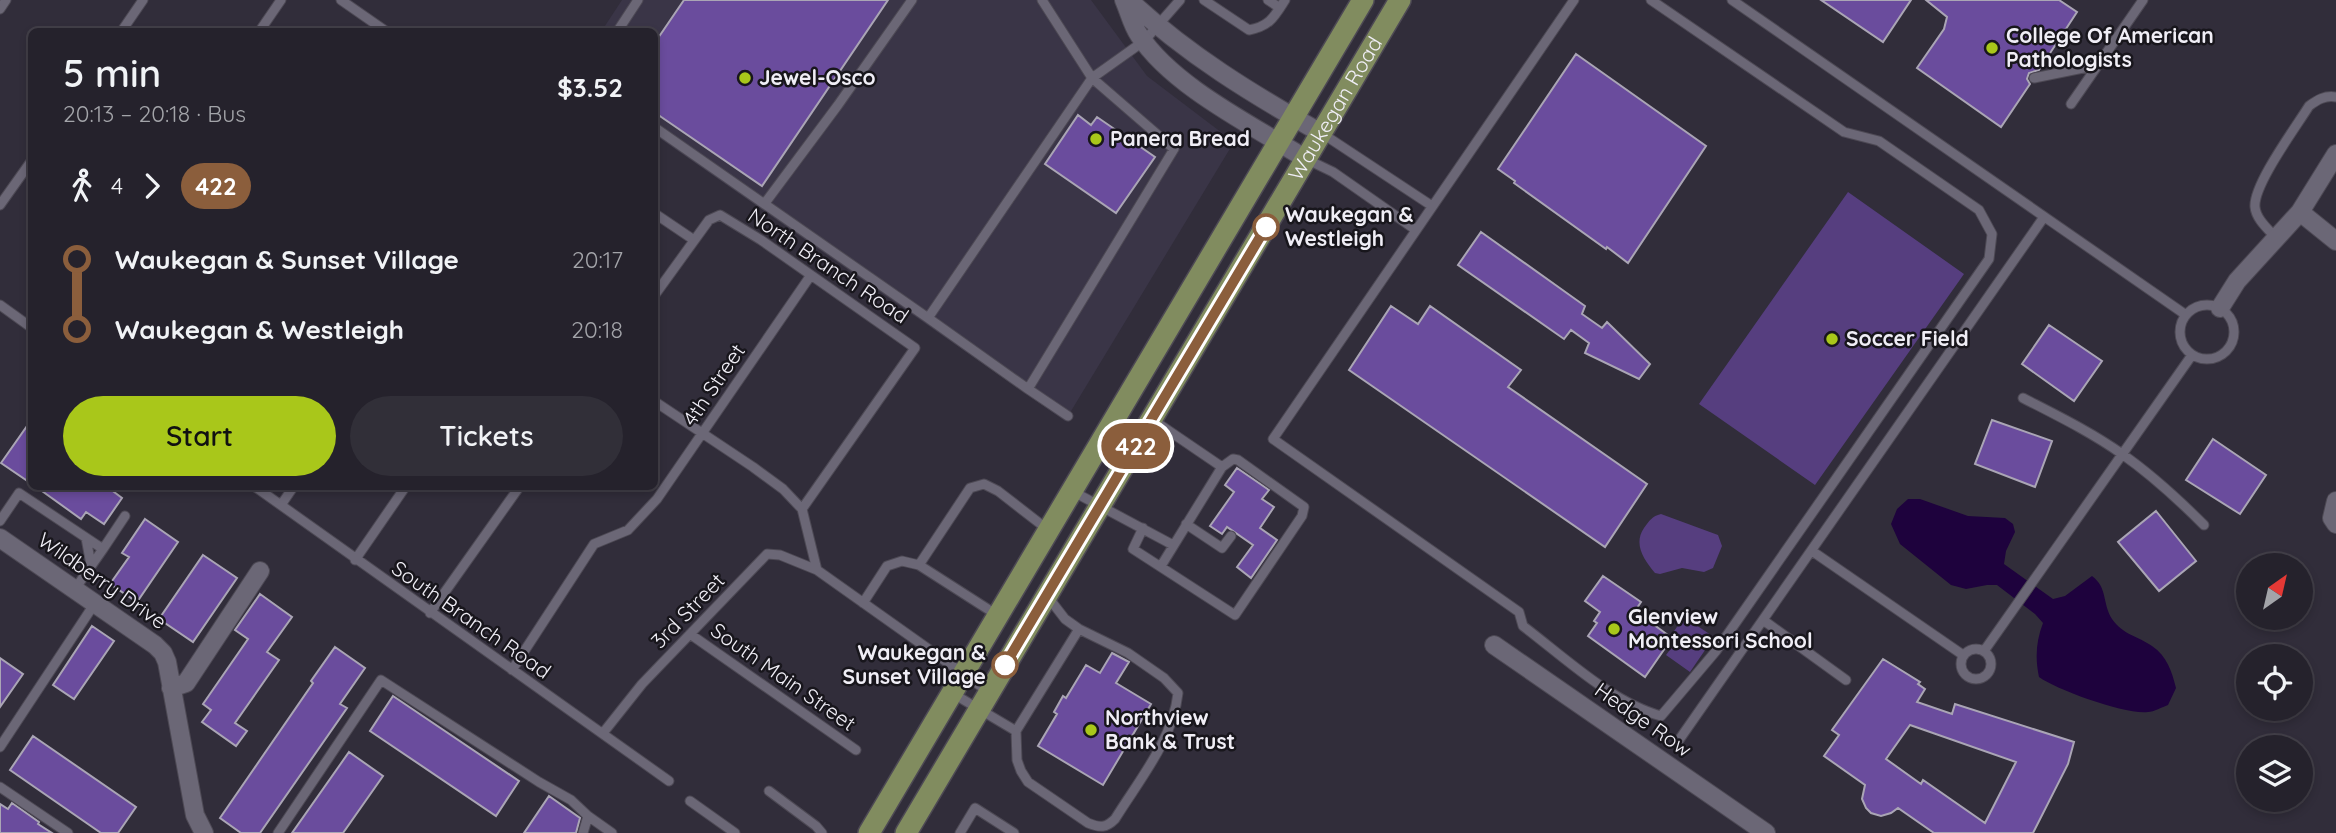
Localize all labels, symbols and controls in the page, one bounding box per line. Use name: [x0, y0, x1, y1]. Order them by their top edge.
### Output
place label: College Of American Pathologists: [2006, 22, 2214, 72]
street label: Waukegan Road: [1282, 32, 1387, 185]
marker: College Of American Pathologists: [1984, 40, 2000, 56]
text: 5 min: [63, 49, 161, 97]
place label: Jewel-Osco: [759, 64, 876, 90]
marker: Jewel-Osco: [737, 70, 753, 86]
text: $3.52: [557, 71, 623, 104]
text: 20:13 – 20:18 · Bus: [63, 99, 246, 128]
place label: Panera Bread: [1110, 125, 1250, 151]
marker: Panera Bread: [1088, 131, 1104, 147]
icon: walk: [63, 167, 101, 205]
icon: forward: [133, 167, 171, 205]
text: 4: [111, 171, 123, 200]
text: 422: [195, 171, 237, 201]
place label: Waukegan & Westleigh: [1285, 201, 1414, 251]
street label: North Branch Road: [743, 202, 914, 328]
marker: Waukegan & Westleigh: [1253, 214, 1279, 240]
text: Waukegan & Sunset Village: [115, 243, 459, 276]
text: 20:17: [572, 245, 623, 274]
text: Waukegan & Westleigh: [115, 313, 404, 346]
text: 20:18: [571, 315, 623, 344]
place label: Soccer Field: [1846, 325, 1969, 351]
marker: Soccer Field: [1824, 331, 1840, 347]
street label: 4th Street: [676, 339, 750, 430]
button: Start: [63, 396, 336, 476]
button: Tickets: [350, 396, 623, 476]
line badge: 422: [1096, 423, 1176, 469]
text: 422: [1115, 431, 1157, 461]
street label: Wildberry Drive: [33, 526, 172, 634]
north arrow: [2236, 553, 2314, 630]
map controls: [2236, 553, 2313, 812]
street label: South Branch Road: [387, 555, 556, 684]
street label: 3rd Street: [645, 567, 729, 653]
place label: Glenview Montessori School: [1628, 603, 1813, 653]
street label: South Main Street: [706, 616, 861, 736]
marker: Glenview Montessori School: [1606, 621, 1622, 637]
place label: Waukegan & Sunset Village: [843, 639, 986, 689]
button: locate: [2236, 644, 2313, 721]
marker: Waukegan & Sunset Village: [992, 652, 1018, 678]
street label: Hedge Row: [1590, 676, 1697, 762]
place label: Northview Bank & Trust: [1105, 704, 1235, 754]
marker: Northview Bank & Trust: [1083, 722, 1099, 738]
button: layers: [2236, 735, 2313, 812]

